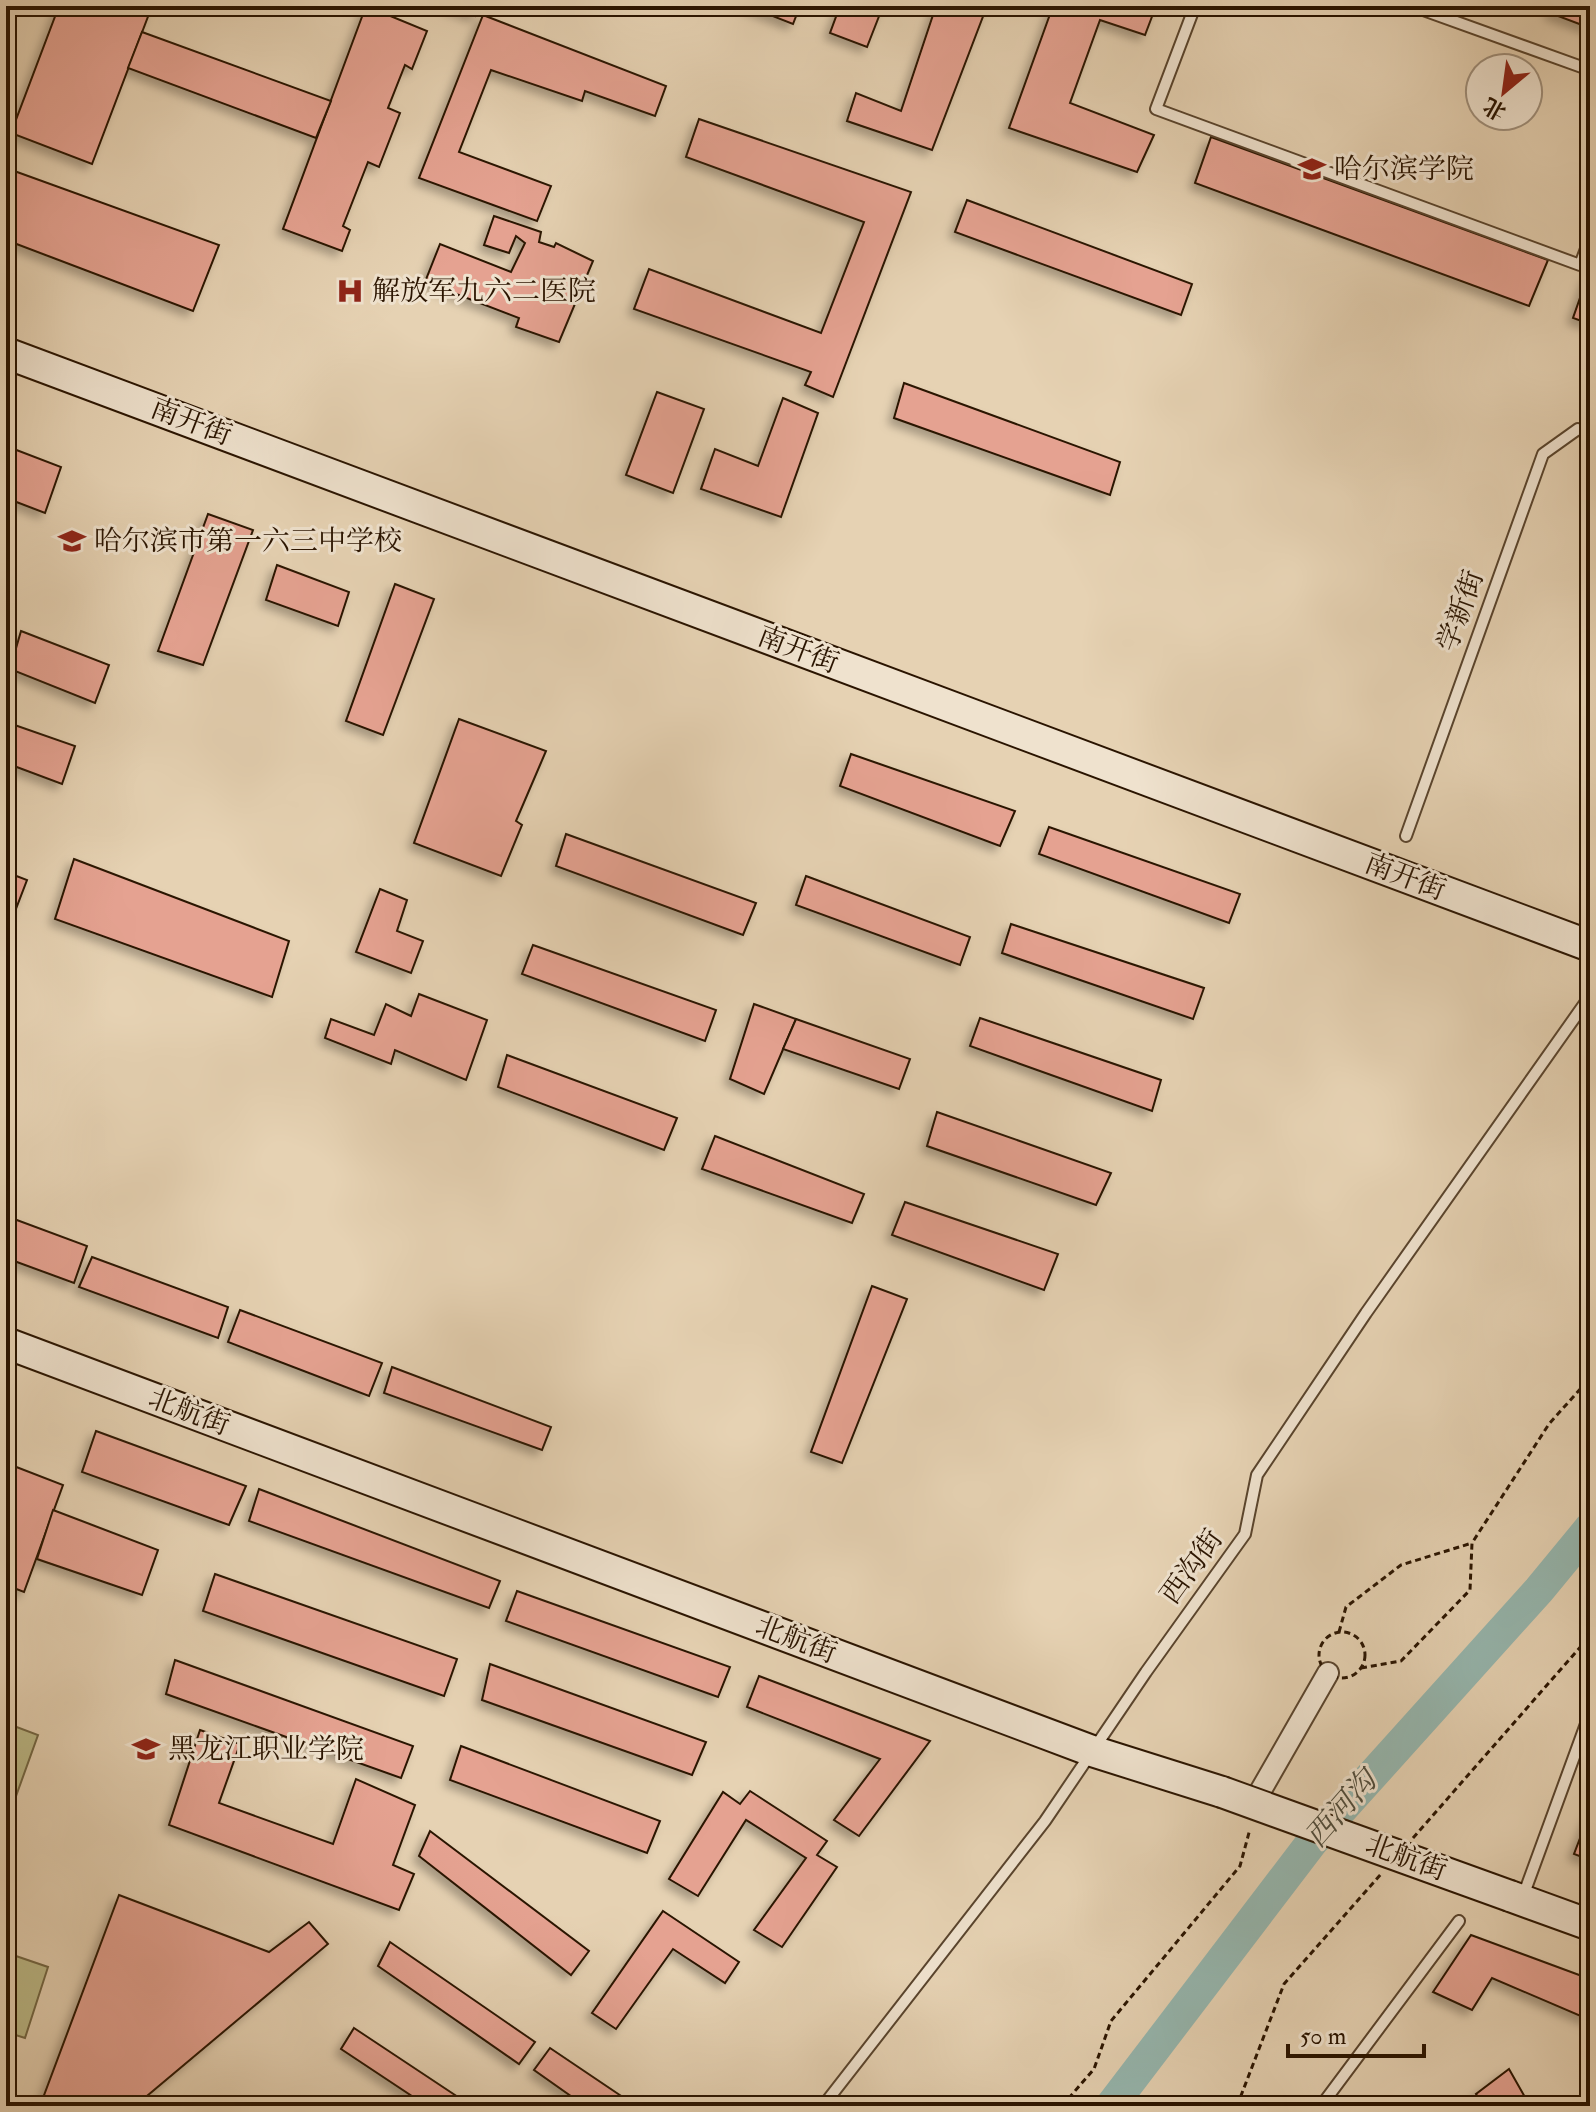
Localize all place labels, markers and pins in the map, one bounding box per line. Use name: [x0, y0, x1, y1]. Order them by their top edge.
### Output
place label: 哈尔滨学院: [1334, 152, 1474, 187]
school or university icon: 哈尔滨学院: [1297, 154, 1327, 184]
place label: 解放军九六二医院: [372, 274, 596, 309]
hospital icon: 解放军九六二医院: [335, 276, 365, 306]
place label: 哈尔滨市第一六三中学校: [94, 524, 402, 559]
school or university icon: 哈尔滨市第一六三中学校: [57, 526, 87, 556]
place label: 黑龙江职业学院: [168, 1732, 364, 1767]
school or university icon: 黑龙江职业学院: [131, 1734, 161, 1764]

